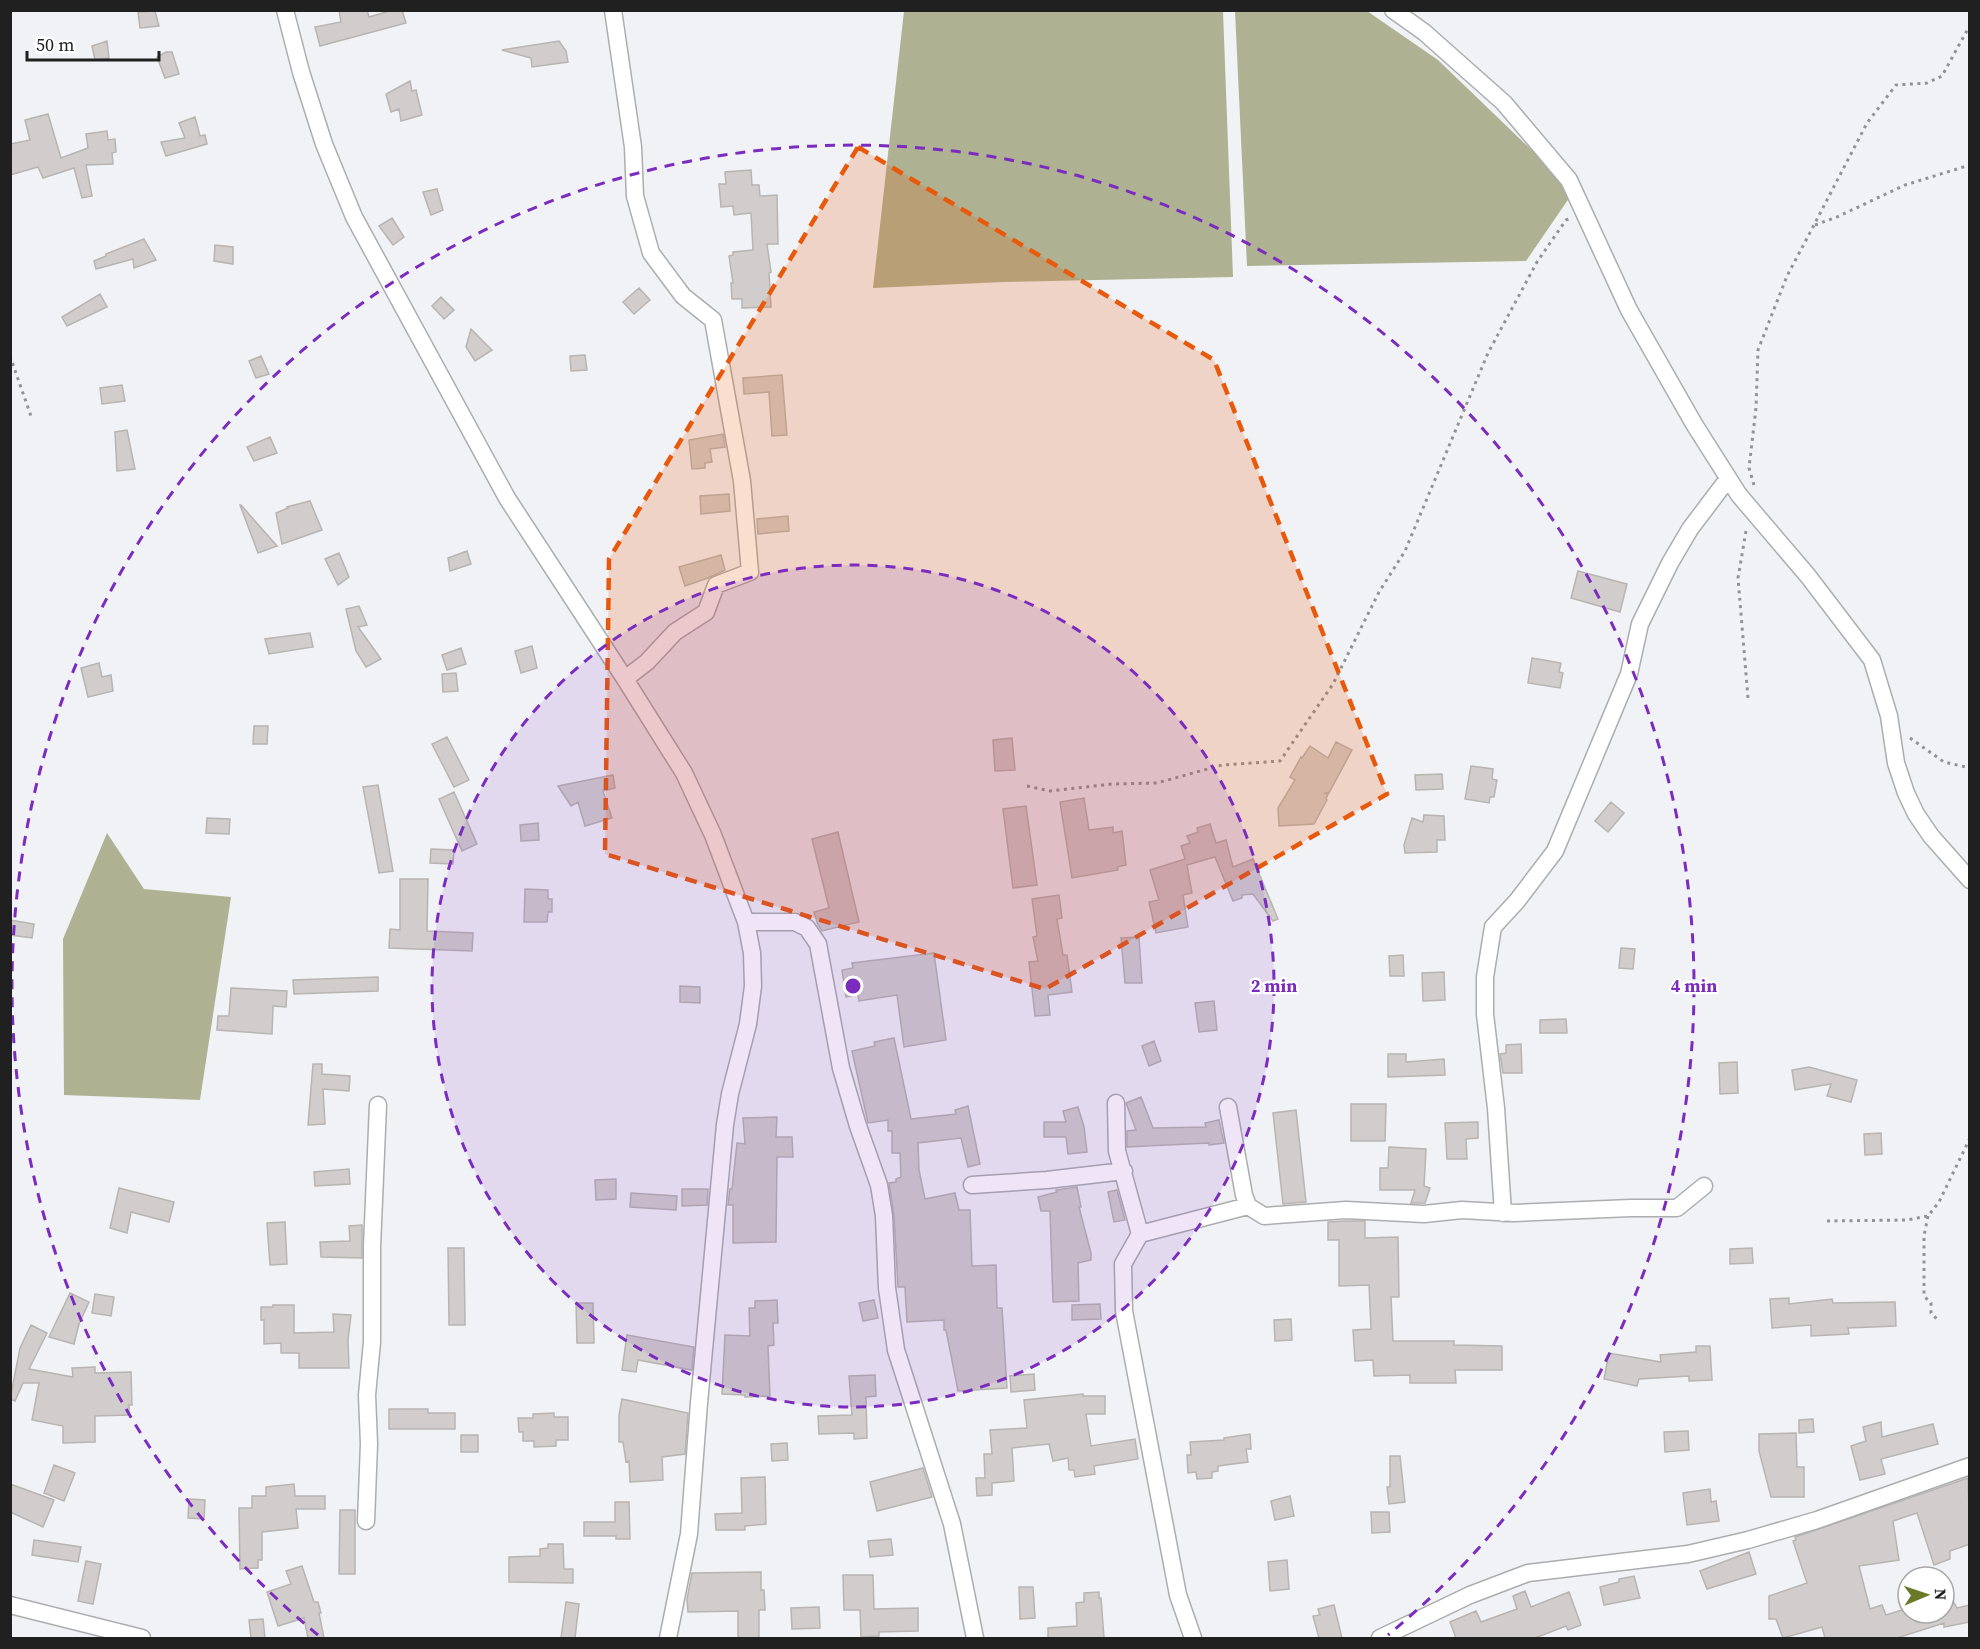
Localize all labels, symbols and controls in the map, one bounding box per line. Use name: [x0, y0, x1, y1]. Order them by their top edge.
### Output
scale bar: [27, 24, 159, 62]
text: 50 m: [36, 32, 74, 57]
text: 2 min: [1251, 973, 1297, 998]
text: 4 min: [1671, 973, 1717, 998]
centre of rings: [843, 976, 863, 996]
north arrow: [1896, 1565, 1956, 1625]
text: N: [1930, 1588, 1952, 1601]

